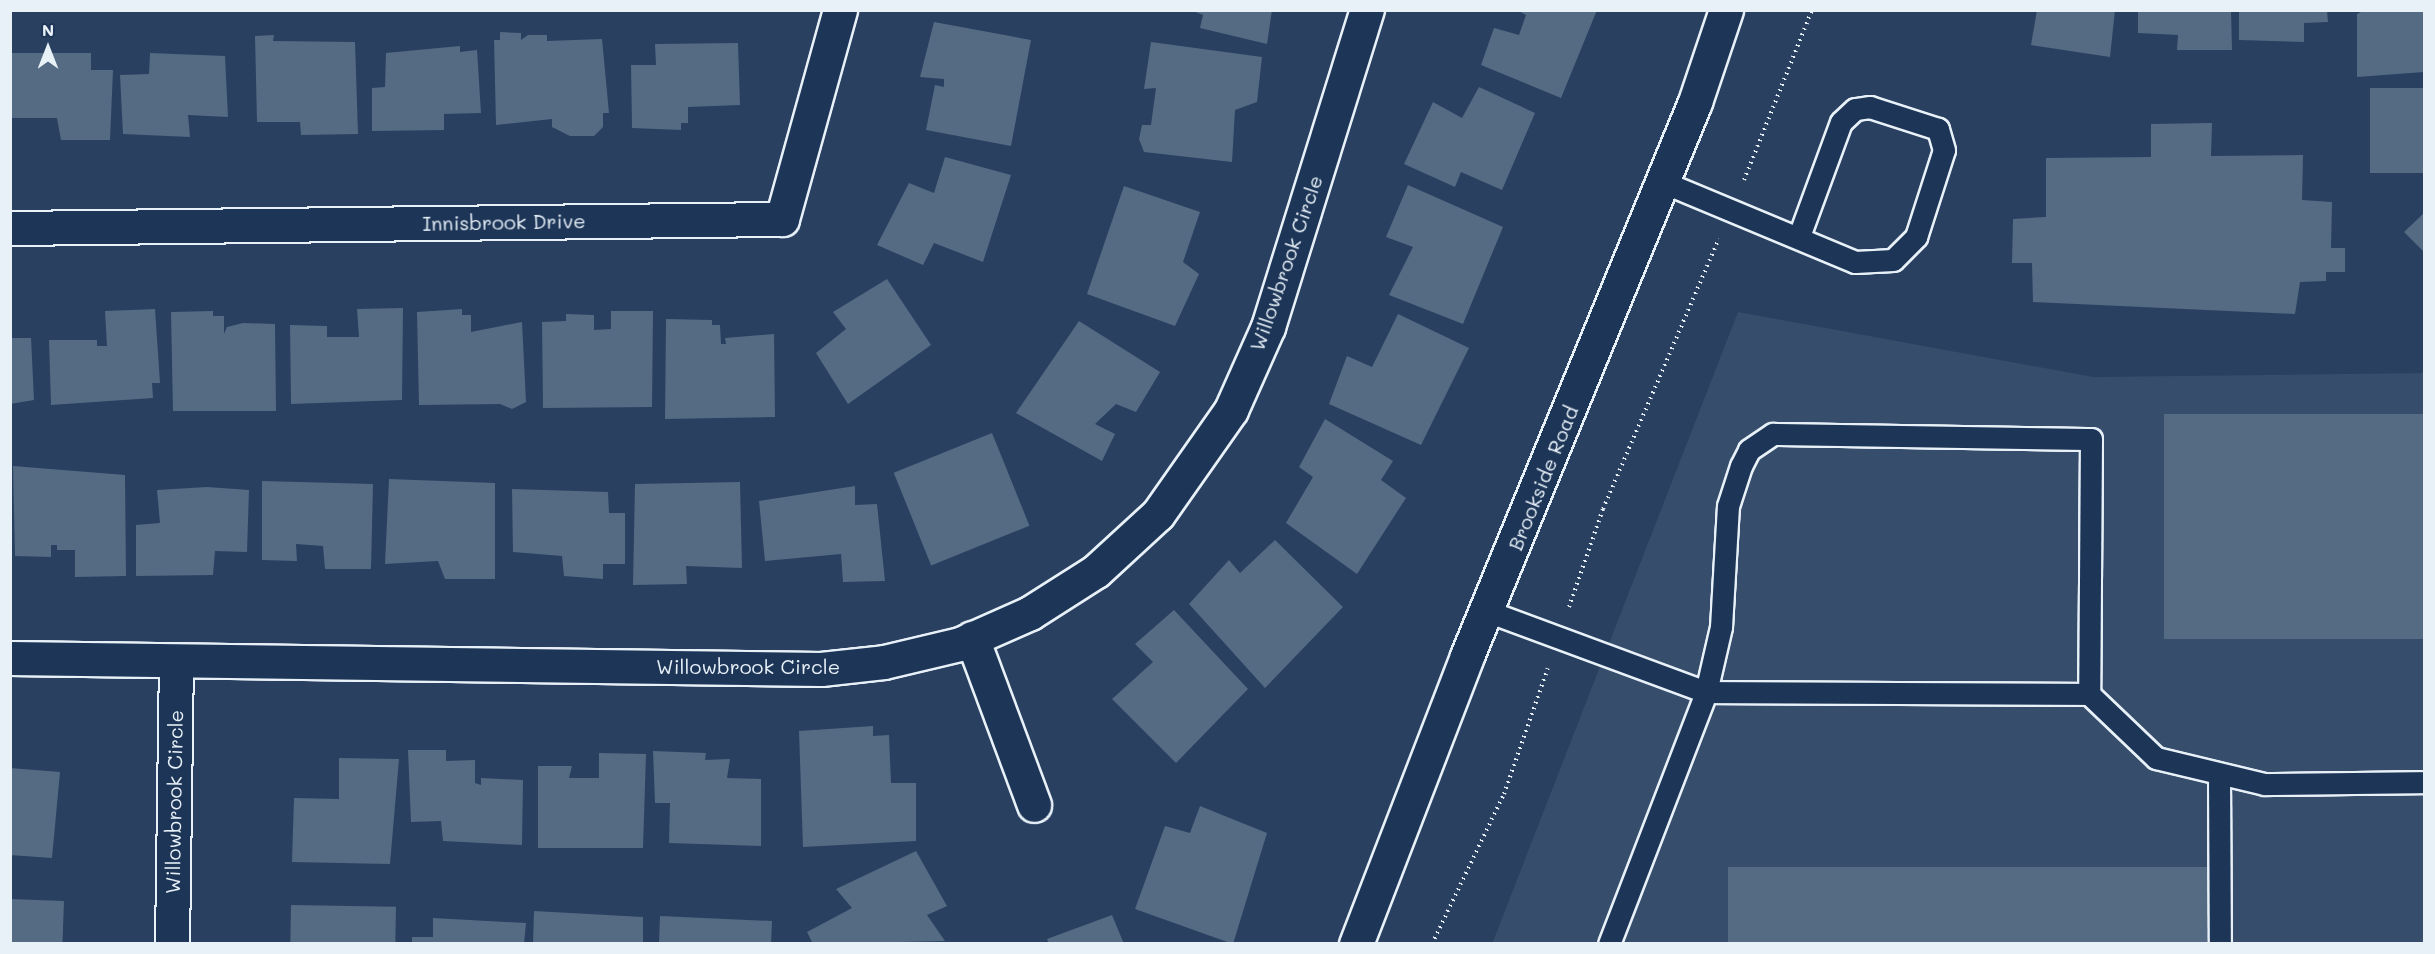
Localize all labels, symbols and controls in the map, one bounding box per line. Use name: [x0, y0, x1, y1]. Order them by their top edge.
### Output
north arrow: [18, 18, 78, 78]
text: N: [42, 19, 54, 40]
street label: Willowbrook Circle: [1245, 172, 1327, 354]
street label: Innisbrook Drive: [422, 209, 586, 235]
street label: Brookside Road: [1503, 402, 1583, 554]
street label: Willowbrook Circle: [656, 654, 840, 678]
street label: Willowbrook Circle: [160, 710, 188, 894]

